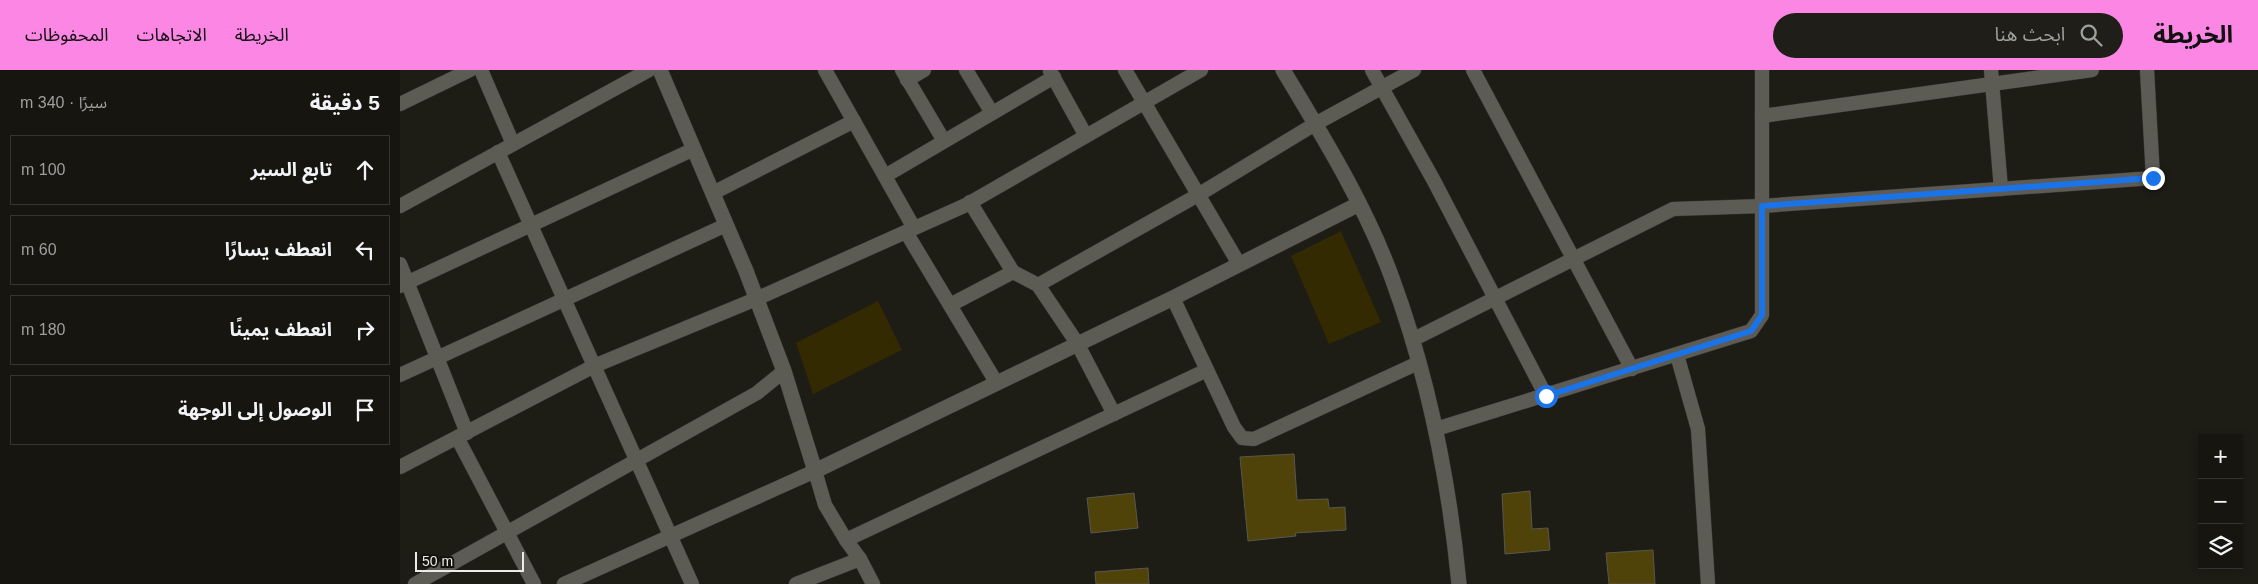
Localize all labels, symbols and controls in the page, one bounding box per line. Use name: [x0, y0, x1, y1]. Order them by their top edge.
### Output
search box: [1773, 13, 2123, 58]
icon: search: [2077, 21, 2105, 49]
text: الخريطة: [2153, 21, 2233, 48]
text: ابحث هنا: [1995, 24, 2065, 45]
text: المحفوظات: [25, 25, 109, 45]
text: الاتجاهات: [137, 25, 207, 45]
text: الخريطة: [235, 25, 289, 45]
text: 5 دقيقة: [310, 91, 380, 114]
text: سيرًا · 340 m: [20, 94, 107, 111]
icon: ahead: [351, 156, 379, 184]
text: تابع السير: [250, 159, 332, 180]
text: 100 m: [21, 161, 65, 178]
route end: [2142, 167, 2165, 190]
icon: left: [351, 236, 379, 264]
text: انعطف يسارًا: [225, 239, 332, 260]
text: 60 m: [21, 241, 57, 258]
icon: right: [351, 316, 379, 344]
text: انعطف يمينًا: [230, 319, 332, 340]
text: 180 m: [21, 321, 65, 338]
route start: [1535, 385, 1558, 408]
icon: arrive: [351, 396, 379, 424]
text: الوصول إلى الوجهة: [178, 399, 332, 420]
map controls: [2198, 434, 2243, 569]
button: +: [2198, 434, 2243, 479]
button: −: [2198, 479, 2243, 524]
button: layers: [2198, 524, 2243, 569]
scale bar: [415, 549, 524, 572]
text: 50 m: [422, 553, 453, 569]

